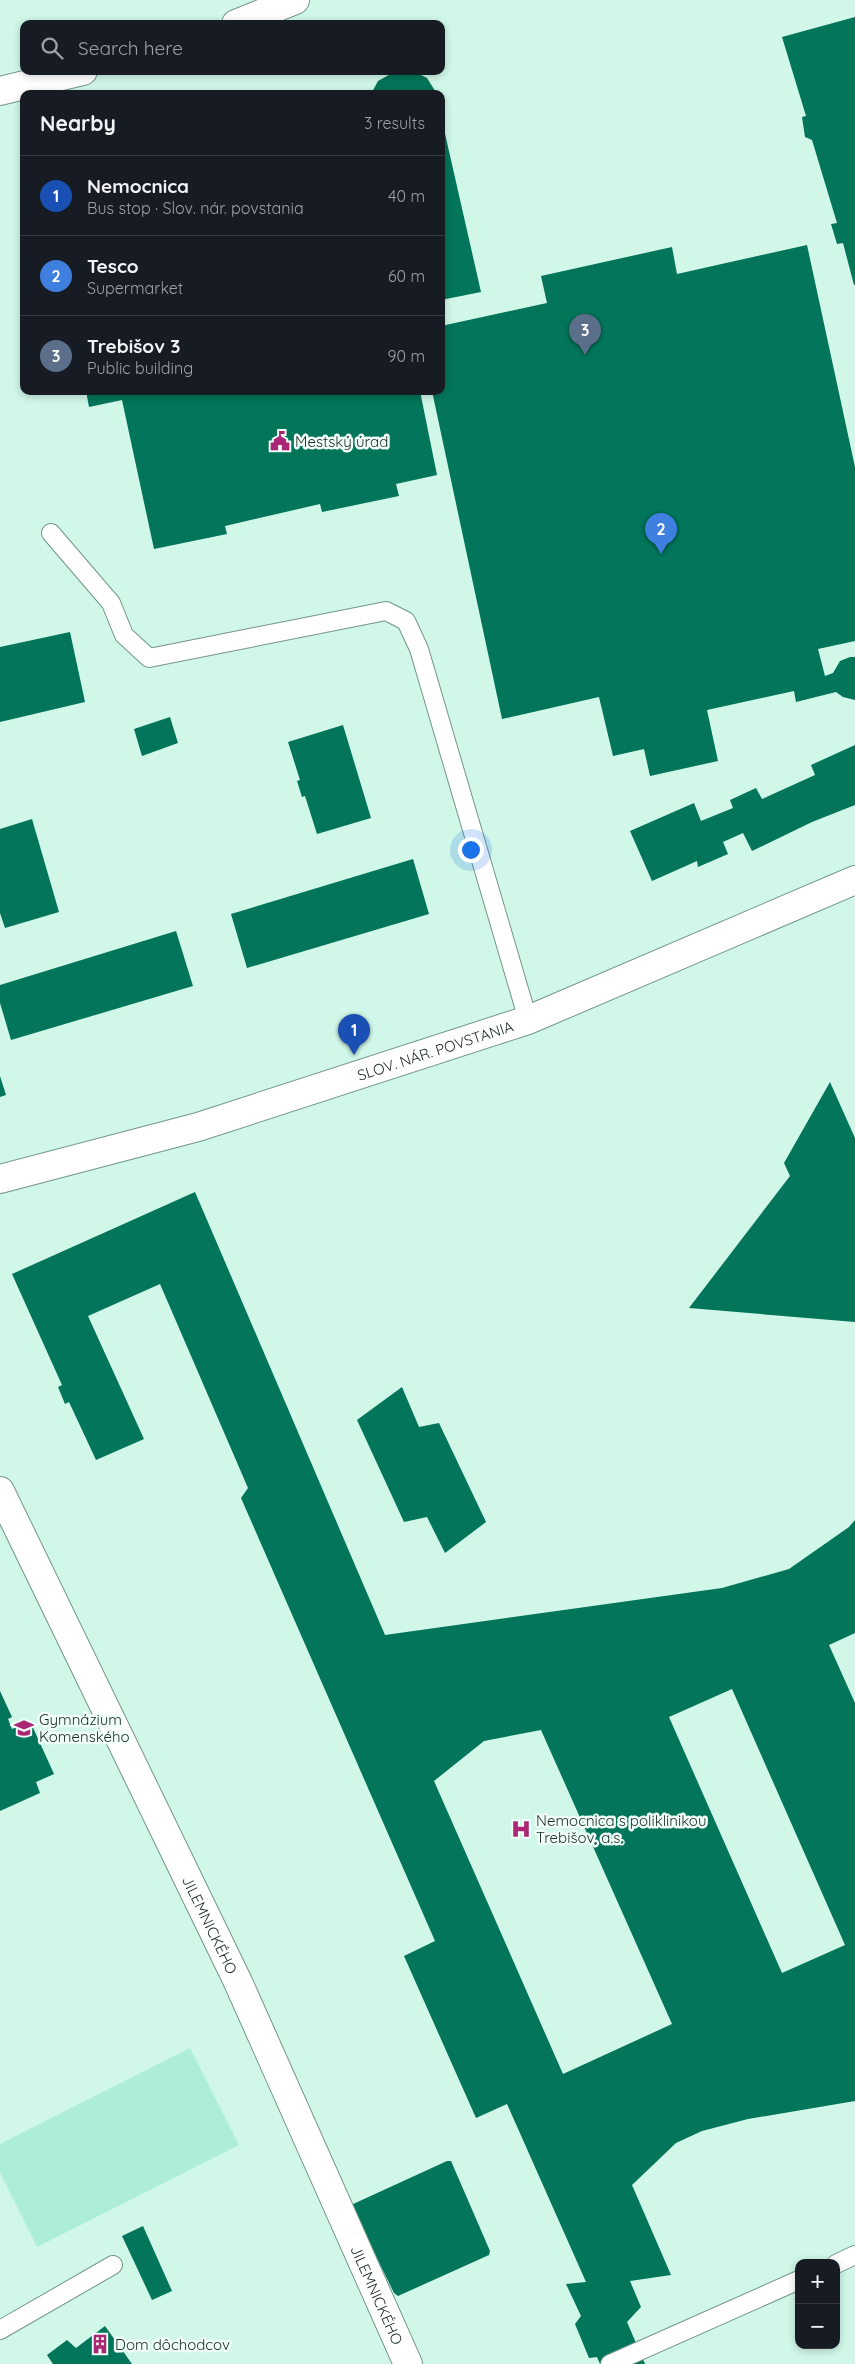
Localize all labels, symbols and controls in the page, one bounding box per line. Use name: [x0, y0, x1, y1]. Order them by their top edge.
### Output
search box: [20, 20, 445, 75]
icon: search: [38, 34, 66, 62]
text: Search here: [78, 36, 183, 60]
text: Nearby: [40, 110, 116, 136]
text: 3 results: [364, 113, 425, 133]
text: Nemocnica: [87, 174, 189, 198]
text: 1: [53, 186, 59, 206]
text: 40 m: [388, 186, 425, 206]
text: Bus stop · Slov. nár. povstania: [87, 198, 304, 218]
text: Tesco: [87, 254, 139, 278]
text: 2: [51, 266, 61, 286]
text: 60 m: [388, 266, 425, 286]
text: Supermarket: [87, 278, 183, 298]
pin: 3: [569, 314, 601, 355]
text: Trebišov 3: [87, 334, 180, 358]
text: 3: [52, 346, 60, 366]
text: 90 m: [388, 346, 425, 366]
text: Public building: [87, 358, 193, 378]
public building icon: Mestský úrad: [269, 430, 291, 452]
place label: Mestský úrad: [295, 432, 388, 451]
pin: 2: [645, 513, 677, 554]
your location: [458, 837, 484, 863]
pin: 1: [338, 1014, 370, 1055]
street label: SLOV. NÁR. POVSTANIA: [355, 1016, 516, 1084]
place label: Gymnázium Komenského: [39, 1710, 129, 1746]
school or university icon: Gymnázium Komenského: [13, 1717, 35, 1739]
place label: Nemocnica s poliklinikou Trebišov, a.s.: [536, 1811, 706, 1847]
hospital icon: Nemocnica s poliklinikou Trebišov, a.s.: [510, 1818, 532, 1840]
street label: JILEMNICKÉHO: [178, 1873, 242, 1977]
street label: JILEMNICKÉHO: [347, 2242, 408, 2347]
map controls: [795, 2259, 840, 2349]
button: +: [795, 2259, 840, 2304]
button: −: [795, 2304, 840, 2349]
building icon: Dom dôchodcov: [89, 2333, 111, 2355]
place label: Dom dôchodcov: [115, 2335, 230, 2354]

